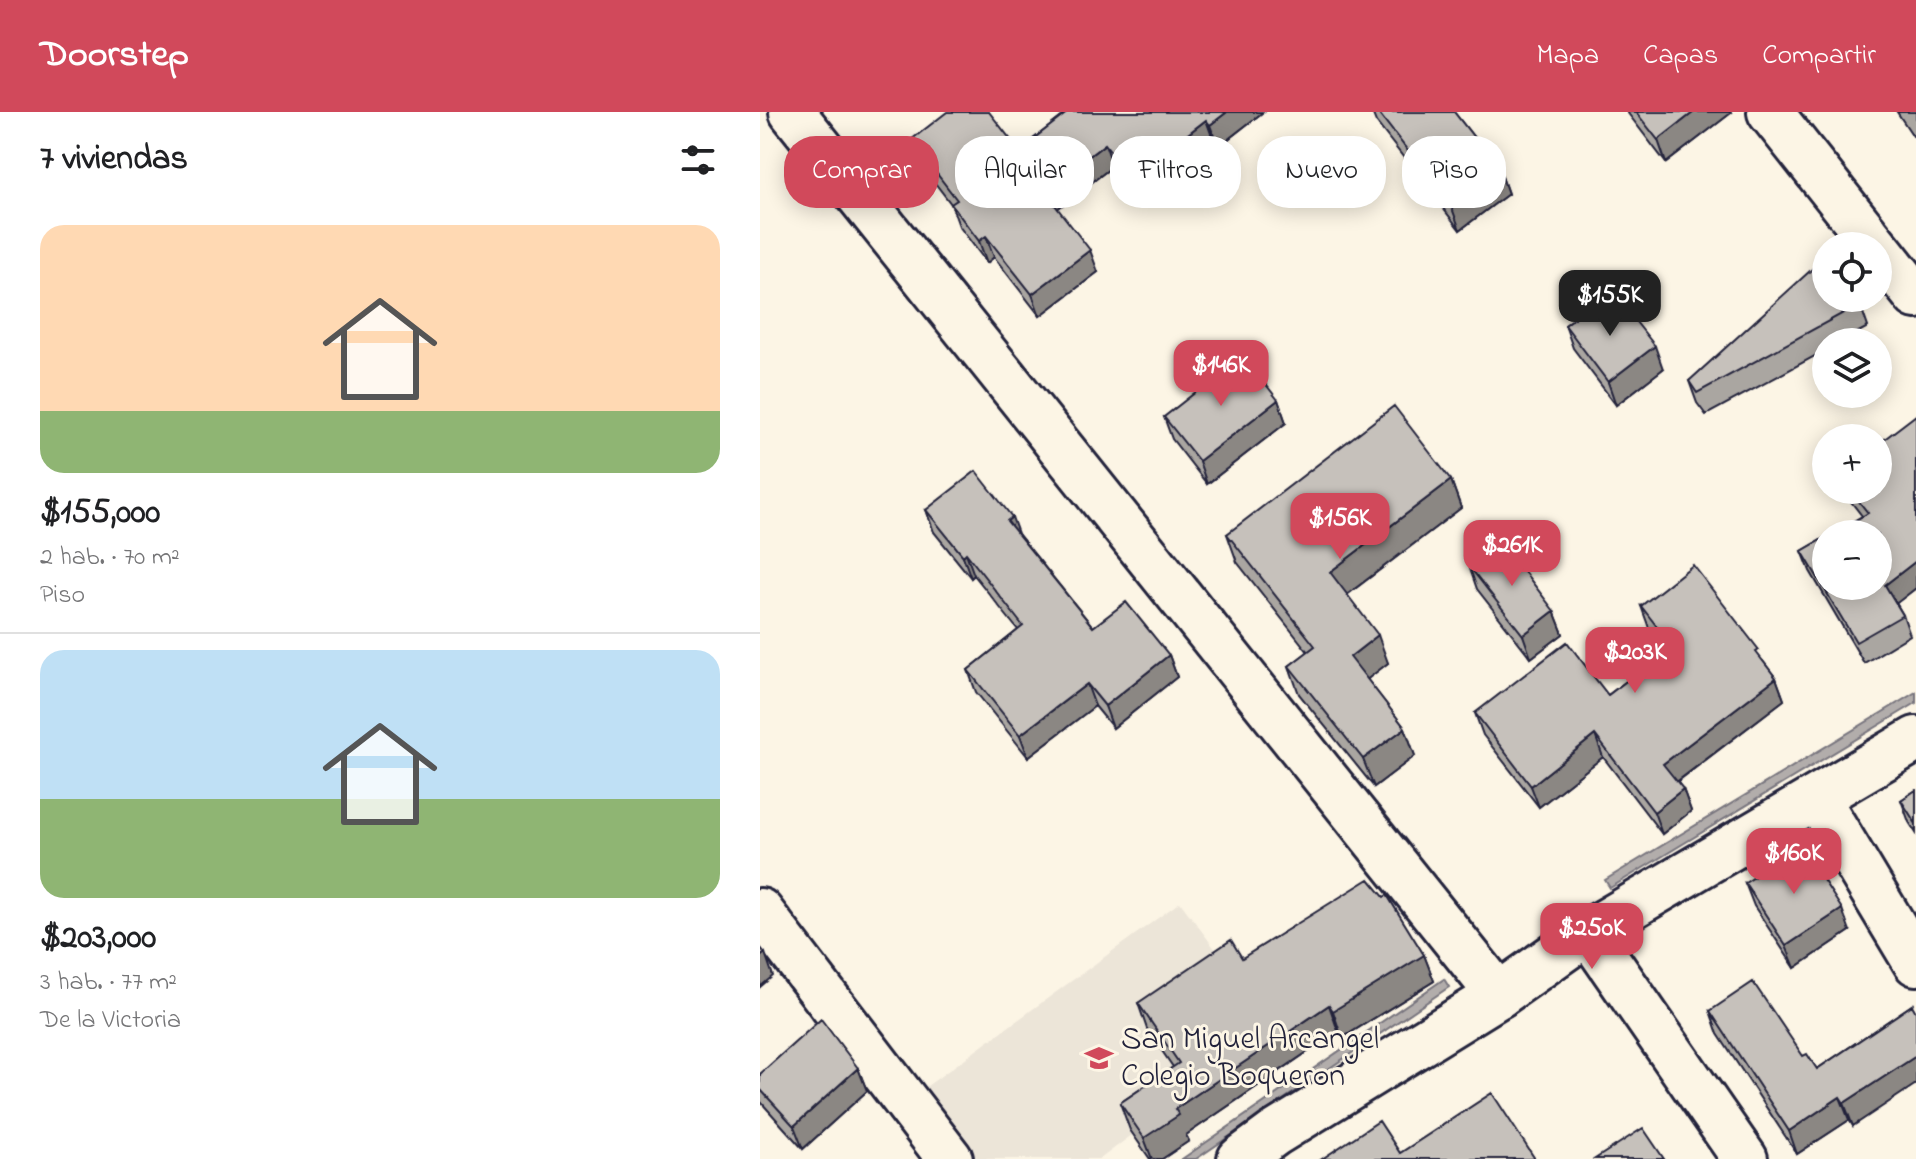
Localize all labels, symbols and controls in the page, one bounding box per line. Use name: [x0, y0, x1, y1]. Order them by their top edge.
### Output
text: Doorstep: [40, 28, 189, 84]
text: Mapa: [1537, 36, 1599, 77]
text: Capas: [1643, 36, 1718, 77]
text: Compartir: [1762, 36, 1876, 77]
text: 7 viviendas: [40, 135, 188, 185]
chip: Comprar: [784, 136, 939, 208]
chip: Alquilar: [955, 136, 1094, 208]
chip: Filtros: [1110, 136, 1241, 208]
chip: Nuevo: [1257, 136, 1386, 208]
chip: Piso: [1402, 136, 1506, 208]
icon: filters: [676, 138, 720, 182]
map controls: [1812, 232, 1892, 600]
button: locate: [1812, 232, 1892, 312]
pin: $155K: [1554, 270, 1666, 338]
icon: home: [308, 277, 452, 421]
text: $155K: [1577, 277, 1643, 315]
button: layers: [1812, 328, 1892, 408]
pin: $146K: [1165, 340, 1277, 408]
text: $146K: [1192, 347, 1250, 385]
button: +: [1812, 424, 1892, 504]
text: $155,000: [40, 489, 160, 539]
pin: $156K: [1284, 493, 1396, 561]
text: $156K: [1309, 500, 1371, 538]
pin: $261K: [1456, 520, 1568, 588]
button: −: [1812, 520, 1892, 600]
text: $261K: [1482, 527, 1542, 565]
text: 2 hab. · 70 m²: [40, 539, 180, 577]
text: Piso: [40, 577, 85, 615]
pin: $203K: [1579, 627, 1691, 695]
text: $203K: [1603, 634, 1667, 672]
icon: home: [308, 702, 452, 846]
pin: $160K: [1738, 828, 1850, 896]
text: $160K: [1764, 835, 1824, 873]
pin: $250K: [1536, 903, 1648, 971]
text: $250K: [1558, 910, 1626, 948]
text: $203,000: [40, 914, 156, 964]
text: 3 hab. · 77 m²: [40, 964, 177, 1002]
text: De la Victoria: [40, 1002, 181, 1040]
place label: San Miguel Arcangel Colegio Boqueron: [1121, 1017, 1379, 1101]
school or university icon: San Miguel Arcangel Colegio Boqueron: [1084, 1043, 1114, 1073]

